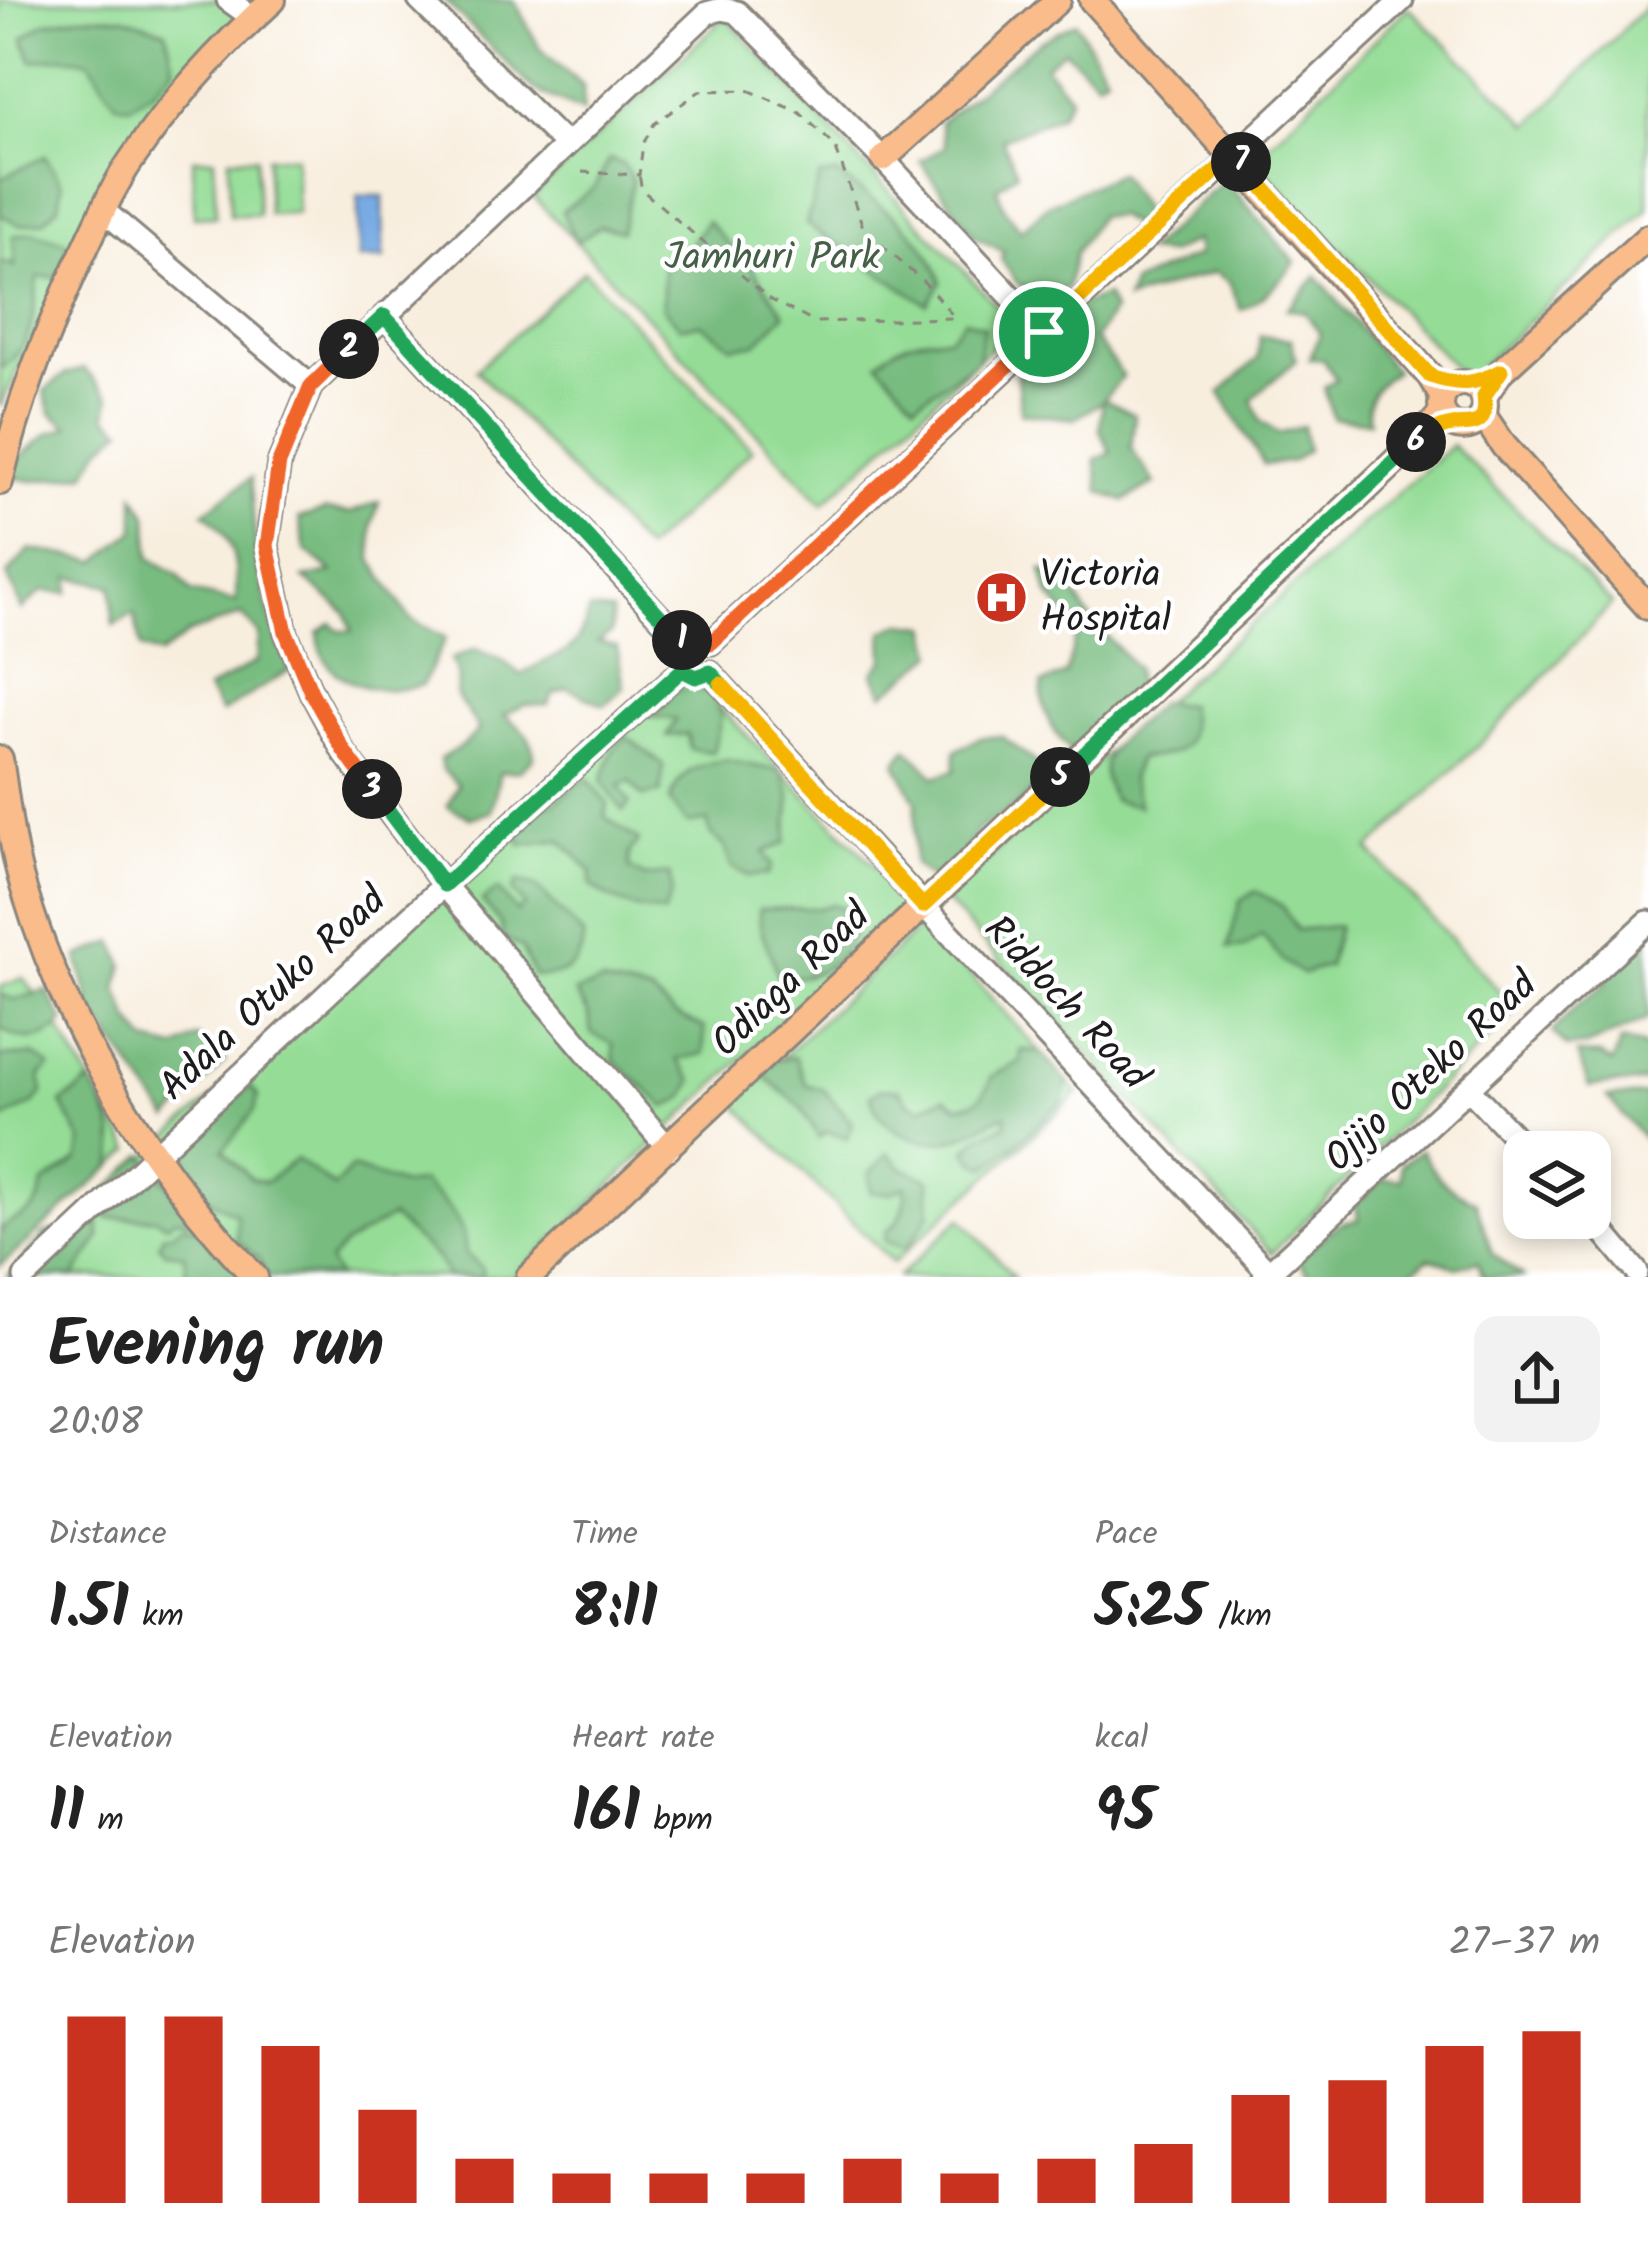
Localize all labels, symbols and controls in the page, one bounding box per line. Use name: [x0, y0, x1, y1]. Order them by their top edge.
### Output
pin: 7: [1211, 132, 1271, 192]
text: 7: [1233, 135, 1249, 188]
park label: Jamhuri Park: [664, 228, 881, 290]
pin: [993, 281, 1095, 383]
icon: arrive: [1011, 299, 1077, 365]
pin: 2: [319, 319, 379, 379]
text: 2: [339, 322, 359, 375]
pin: 6: [1386, 412, 1446, 472]
text: 6: [1407, 415, 1425, 468]
place label: Victoria Hospital: [1040, 545, 1171, 652]
hospital icon: Victoria Hospital: [973, 570, 1029, 626]
pin: 1: [652, 610, 712, 670]
text: 1: [677, 613, 687, 666]
pin: 5: [1030, 747, 1090, 807]
text: 5: [1052, 750, 1068, 803]
pin: 3: [342, 759, 402, 819]
text: 3: [363, 762, 381, 815]
street label: Adala Otuko Road: [146, 872, 403, 1117]
street label: Odiaga Road: [698, 888, 887, 1073]
street label: Riddoch Road: [967, 902, 1164, 1107]
street label: Ojijo Oteko Road: [1311, 956, 1554, 1189]
map controls: [1503, 1131, 1611, 1239]
button: layers: [1503, 1131, 1611, 1239]
text: Evening run: [48, 1295, 384, 1400]
button: share: [1474, 1316, 1600, 1442]
text: 20:08: [48, 1393, 143, 1455]
text: Distance: [48, 1509, 167, 1562]
text: Time: [571, 1509, 638, 1562]
text: Pace: [1095, 1509, 1158, 1562]
text: 1.51: [48, 1562, 129, 1658]
text: 8:11: [571, 1562, 658, 1658]
text: 5:25: [1095, 1562, 1205, 1658]
text: km: [129, 1591, 184, 1644]
text: /km: [1205, 1591, 1272, 1644]
text: Elevation: [48, 1713, 173, 1766]
text: Heart rate: [571, 1713, 715, 1766]
text: kcal: [1095, 1713, 1148, 1766]
text: 11: [48, 1766, 84, 1862]
text: 161: [571, 1766, 640, 1862]
text: 95: [1095, 1766, 1155, 1862]
text: m: [84, 1795, 124, 1848]
text: bpm: [640, 1795, 713, 1848]
text: Elevation: [48, 1913, 196, 1975]
text: 27–37 m: [1449, 1913, 1600, 1975]

